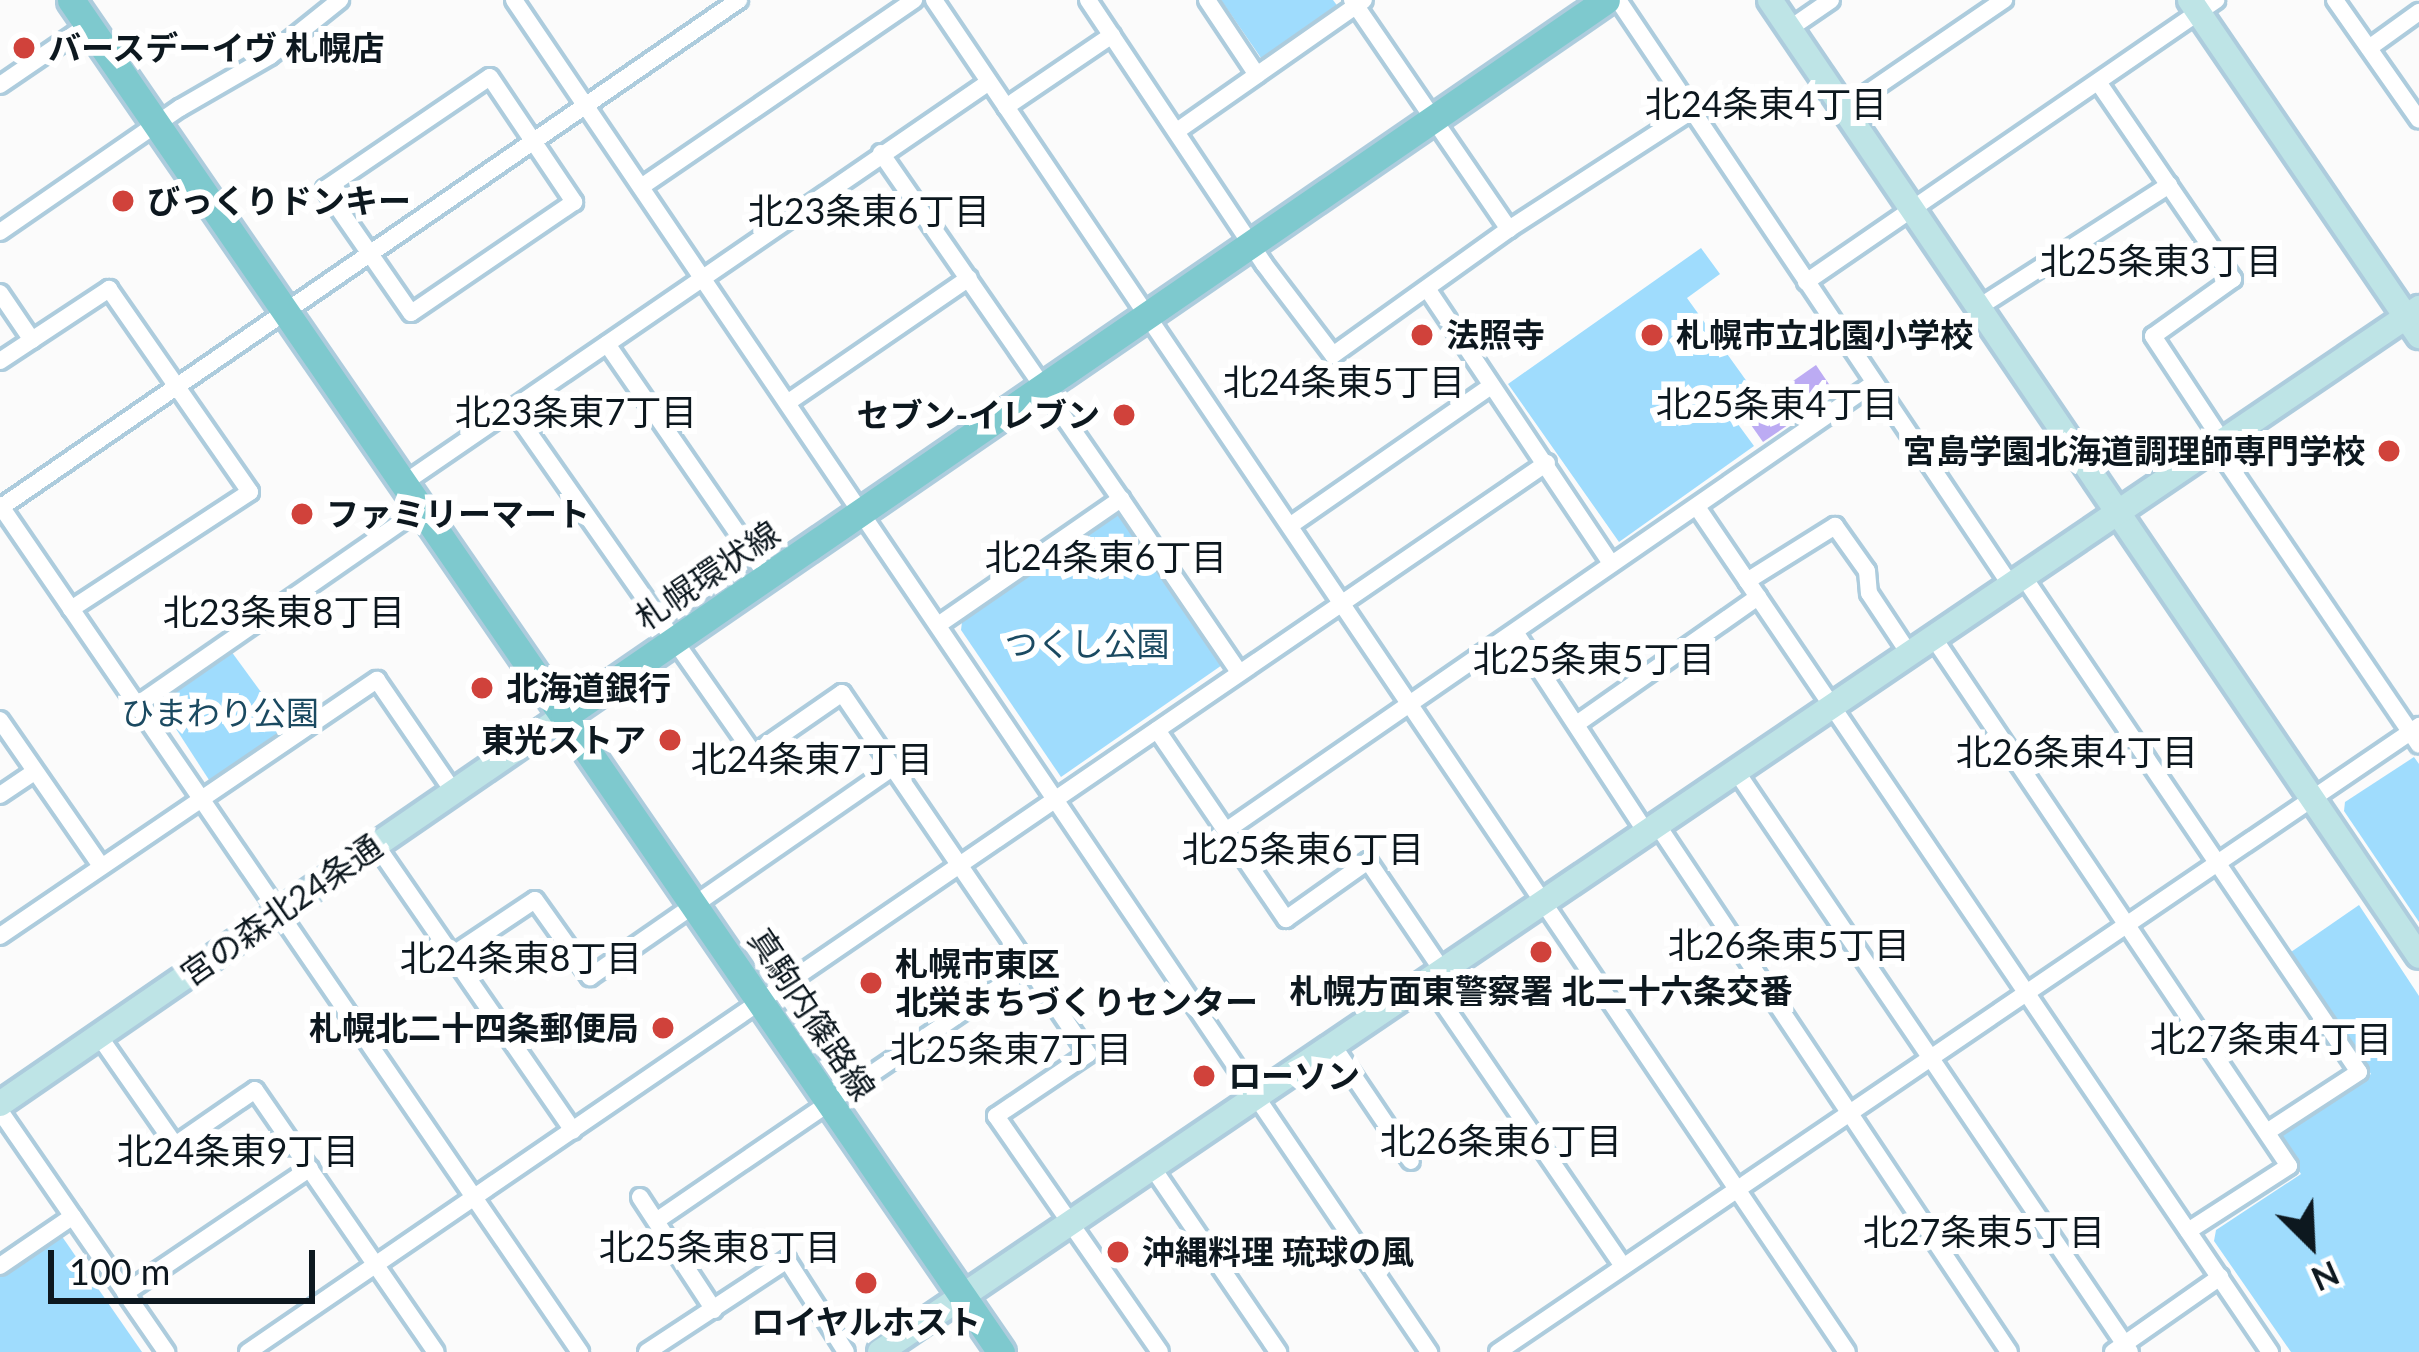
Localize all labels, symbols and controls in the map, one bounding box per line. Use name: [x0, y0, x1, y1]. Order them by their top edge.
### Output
place label: バースデーイヴ 札幌店: [48, 28, 386, 68]
marker: バースデーイヴ 札幌店: [11, 35, 37, 61]
district label: 北24条東4丁目: [1645, 82, 1887, 126]
place label: びっくりドンキー: [147, 181, 411, 221]
marker: びっくりドンキー: [110, 188, 136, 214]
district label: 北23条東6丁目: [748, 189, 990, 233]
district label: 北25条東3丁目: [2040, 239, 2282, 283]
place label: 法照寺: [1446, 315, 1545, 355]
place label: 札幌市立北園小学校: [1676, 315, 1973, 355]
marker: 法照寺: [1409, 322, 1435, 348]
marker: 札幌市立北園小学校: [1639, 322, 1665, 348]
district label: 北24条東5丁目: [1223, 360, 1465, 404]
district label: 北25条東4丁目: [1656, 382, 1898, 426]
district label: 北23条東7丁目: [455, 390, 697, 434]
place label: セブン-イレブン: [857, 395, 1100, 435]
marker: セブン-イレブン: [1111, 402, 1137, 428]
place label: 宮島学園北海道調理師専門学校: [1903, 431, 2365, 471]
marker: 宮島学園北海道調理師専門学校: [2376, 438, 2402, 464]
place label: ファミリーマート: [326, 494, 590, 534]
marker: ファミリーマート: [289, 501, 315, 527]
street label: 札幌環状線: [628, 512, 786, 638]
district label: 北24条東6丁目: [985, 535, 1227, 579]
district label: 北23条東8丁目: [163, 590, 405, 634]
park label: つくし公園: [1005, 624, 1169, 664]
district label: 北25条東5丁目: [1473, 637, 1715, 681]
place label: 北海道銀行: [506, 668, 671, 708]
marker: 北海道銀行: [469, 675, 495, 701]
park label: ひまわり公園: [121, 693, 319, 733]
place label: 東光ストア: [481, 720, 646, 760]
marker: 東光ストア: [657, 727, 683, 753]
district label: 北26条東4丁目: [1956, 730, 2198, 774]
district label: 北24条東7丁目: [691, 737, 933, 781]
street label: 宮の森北24条通: [173, 826, 389, 994]
district label: 北25条東6丁目: [1182, 827, 1424, 871]
street label: 真駒内篠路線: [740, 921, 884, 1107]
district label: 北26条東5丁目: [1668, 923, 1910, 967]
district label: 北24条東8丁目: [400, 936, 642, 980]
marker: 札幌方面東警察署 北二十六条交番: [1528, 939, 1554, 965]
place label: 札幌市東区 北栄まちづくりセンター: [895, 944, 1258, 1022]
marker: 札幌市東区 北栄まちづくりセンター: [858, 970, 884, 996]
place label: 札幌方面東警察署 北二十六条交番: [1289, 971, 1793, 1011]
place label: 札幌北二十四条郵便局: [309, 1008, 639, 1048]
marker: 札幌北二十四条郵便局: [650, 1015, 676, 1041]
district label: 北27条東4丁目: [2150, 1017, 2392, 1061]
district label: 北25条東7丁目: [890, 1027, 1132, 1071]
place label: ローソン: [1228, 1056, 1360, 1096]
marker: ローソン: [1191, 1063, 1217, 1089]
district label: 北26条東6丁目: [1380, 1119, 1622, 1163]
district label: 北24条東9丁目: [117, 1129, 359, 1173]
north arrow: [2251, 1184, 2371, 1304]
district label: 北27条東5丁目: [1863, 1210, 2105, 1254]
district label: 北25条東8丁目: [599, 1225, 841, 1269]
scale bar: [54, 1226, 321, 1300]
place label: 沖縄料理 琉球の風: [1142, 1232, 1414, 1272]
marker: 沖縄料理 琉球の風: [1105, 1239, 1131, 1265]
text: 100 m: [69, 1249, 170, 1293]
text: N: [2306, 1253, 2345, 1300]
marker: ロイヤルホスト: [853, 1270, 879, 1296]
place label: ロイヤルホスト: [751, 1302, 981, 1342]

